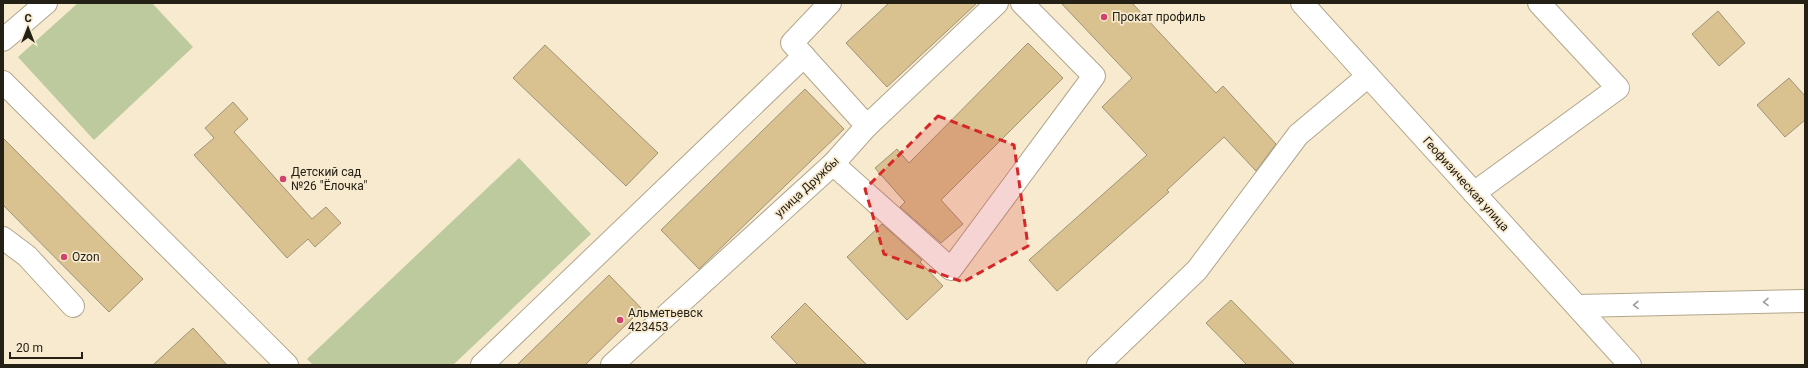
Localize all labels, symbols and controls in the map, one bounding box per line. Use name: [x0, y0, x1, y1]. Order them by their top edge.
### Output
north arrow: [8, 8, 48, 48]
place label: Прокат профиль: [1112, 10, 1205, 24]
text: С: [24, 12, 32, 25]
marker: Прокат профиль: [1099, 12, 1109, 22]
street label: Геофизическая улица: [1420, 134, 1512, 234]
street label: улица Дружбы: [772, 154, 842, 220]
place label: Детский сад №26 "Ёлочка": [291, 165, 367, 193]
marker: Детский сад №26 "Ёлочка": [278, 174, 288, 184]
place label: Ozon: [72, 250, 100, 264]
marker: Ozon: [59, 252, 69, 262]
one-way arrow: [1763, 298, 1769, 306]
one-way arrow: [1633, 301, 1639, 309]
place label: Альметьевск 423453: [628, 306, 703, 334]
marker: Альметьевск 423453: [615, 315, 625, 325]
scale bar: [10, 334, 82, 360]
text: 20 m: [16, 341, 43, 355]

